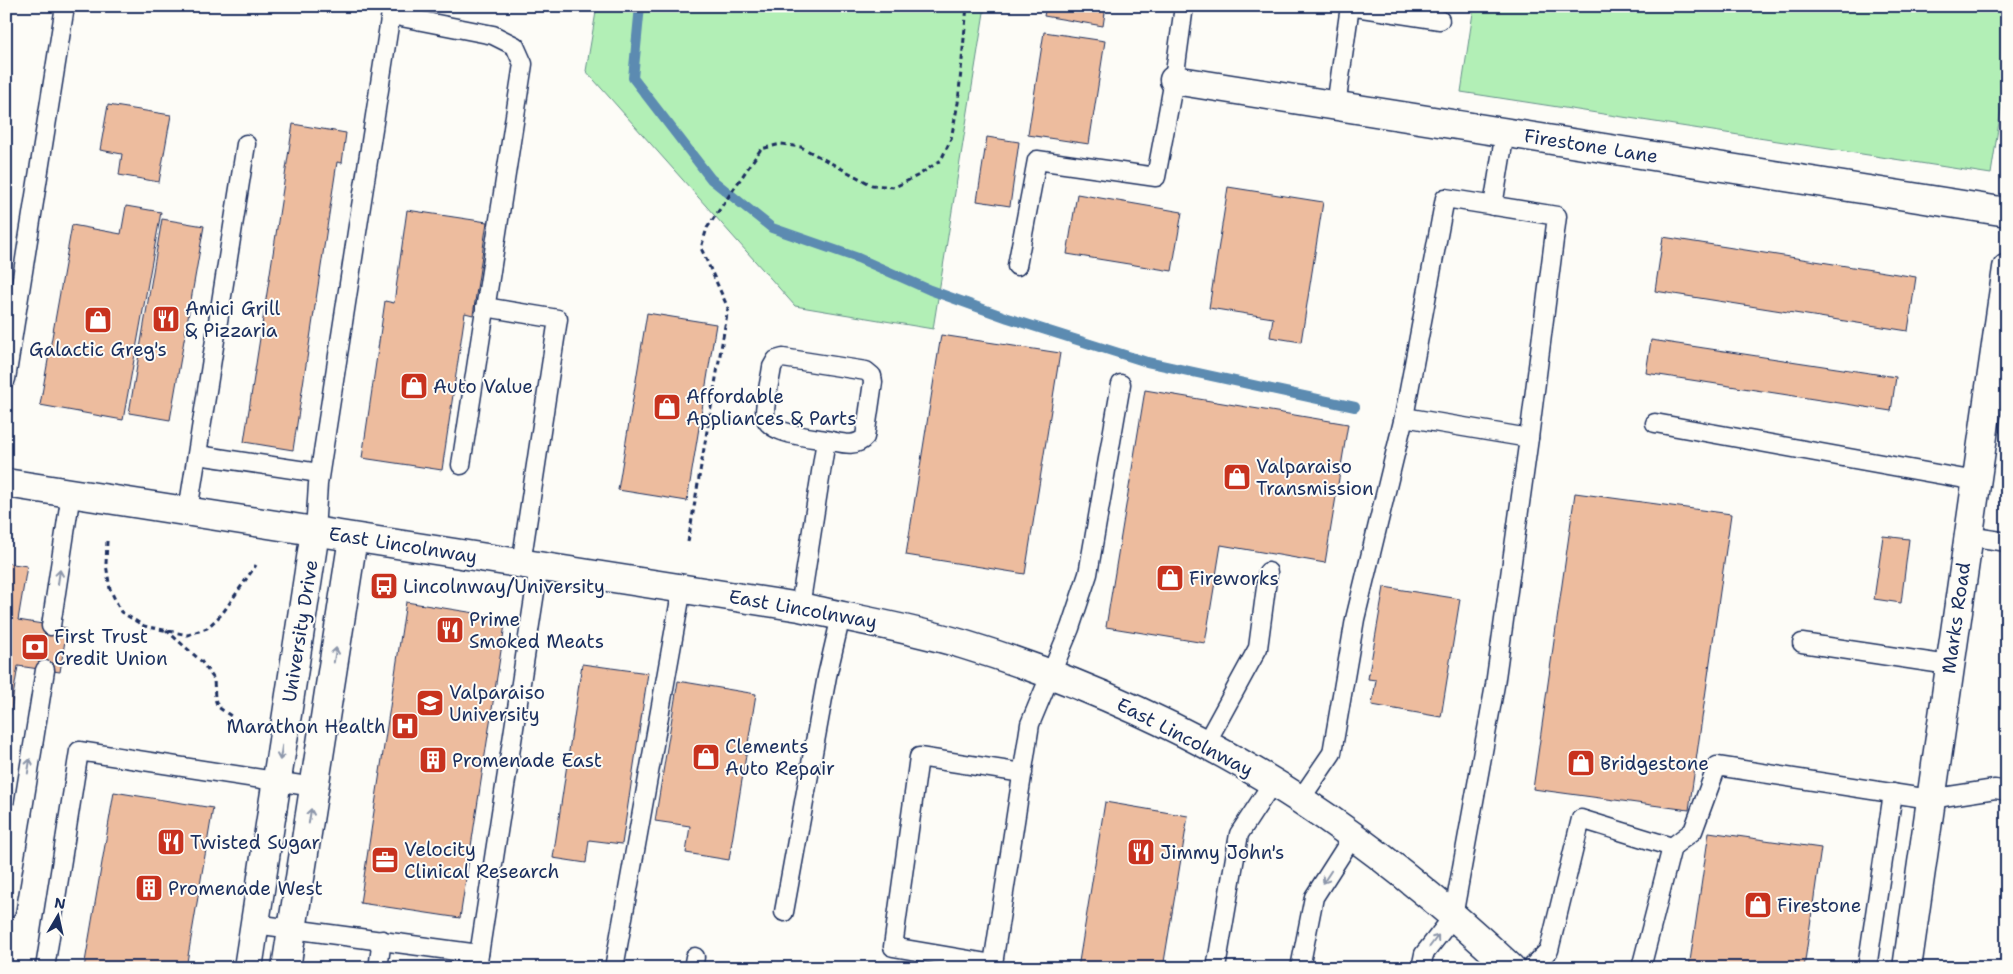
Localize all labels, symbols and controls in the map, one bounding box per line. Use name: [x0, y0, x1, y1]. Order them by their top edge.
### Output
street label: Firestone Lane: [1522, 123, 1660, 169]
place label: Amici Grill & Pizzaria: [185, 296, 281, 343]
restaurant icon: Amici Grill & Pizzaria: [151, 304, 181, 334]
shop icon: Galactic Greg's: [83, 305, 113, 335]
place label: Galactic Greg's: [29, 337, 167, 362]
shop icon: Auto Value: [399, 371, 429, 401]
place label: Auto Value: [433, 374, 533, 399]
place label: Affordable Appliances & Parts: [686, 384, 857, 431]
shop icon: Affordable Appliances & Parts: [652, 392, 682, 422]
place label: Valparaiso Transmission: [1256, 454, 1374, 501]
shop icon: Valparaiso Transmission: [1222, 462, 1252, 492]
street label: East Lincolnway: [327, 521, 479, 569]
street label: University Drive: [276, 558, 324, 704]
street label: Marks Road: [1936, 561, 1976, 675]
shop icon: Fireworks: [1155, 563, 1185, 593]
place label: Fireworks: [1189, 566, 1279, 591]
one-way arrow: [54, 570, 64, 586]
bus stop icon: Lincolnway/University: [369, 571, 399, 601]
place label: Lincolnway/University: [403, 574, 605, 599]
street label: East Lincolnway: [727, 584, 879, 634]
place label: Prime Smoked Meats: [469, 607, 604, 654]
restaurant icon: Prime Smoked Meats: [435, 615, 465, 645]
place label: First Trust Credit Union: [54, 624, 168, 671]
bank icon: First Trust Credit Union: [20, 632, 50, 662]
one-way arrow: [330, 648, 340, 664]
place label: Valparaiso University: [449, 680, 545, 727]
school or university icon: Valparaiso University: [415, 688, 445, 718]
street label: East Lincolnway: [1112, 692, 1258, 782]
hospital icon: Marathon Health: [390, 711, 420, 741]
place label: Marathon Health: [226, 714, 386, 739]
place label: Clements Auto Repair: [725, 734, 835, 781]
shop icon: Clements Auto Repair: [691, 742, 721, 772]
one-way arrow: [276, 744, 286, 760]
building icon: Promenade East: [418, 745, 448, 775]
place label: Promenade East: [452, 748, 602, 773]
shop icon: Bridgestone: [1566, 748, 1596, 778]
place label: Bridgestone: [1600, 751, 1709, 776]
one-way arrow: [25, 759, 35, 775]
one-way arrow: [305, 808, 315, 824]
restaurant icon: Twisted Sugar: [156, 827, 186, 857]
place label: Twisted Sugar: [190, 830, 320, 855]
place label: Velocity Clinical Research: [404, 837, 559, 884]
restaurant icon: Jimmy John's: [1126, 837, 1156, 867]
place label: Jimmy John's: [1160, 840, 1284, 865]
office icon: Velocity Clinical Research: [370, 845, 400, 875]
one-way arrow: [1322, 870, 1332, 884]
building icon: Promenade West: [134, 873, 164, 903]
place label: Promenade West: [168, 876, 323, 901]
shop icon: Firestone: [1743, 890, 1773, 920]
north arrow: [32, 892, 82, 942]
text: N: [53, 893, 67, 913]
place label: Firestone: [1777, 893, 1861, 918]
one-way arrow: [1429, 935, 1440, 948]

